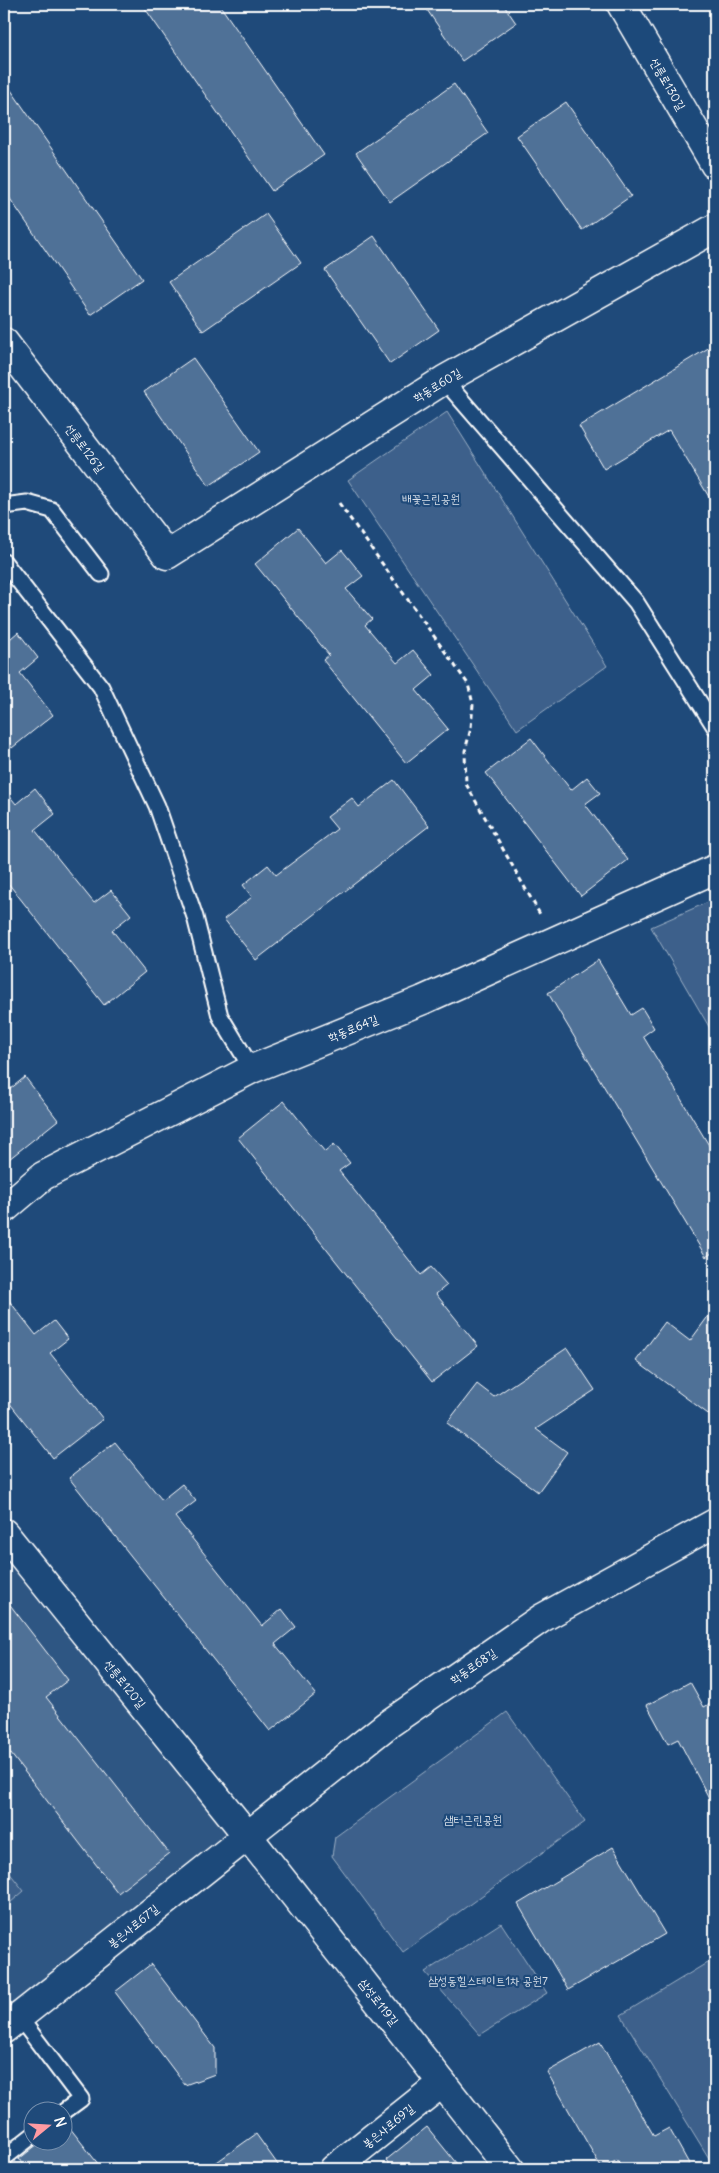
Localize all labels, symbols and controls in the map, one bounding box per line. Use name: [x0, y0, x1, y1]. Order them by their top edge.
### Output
street label: 선릉로130길: [647, 55, 689, 113]
street label: 학동로60길: [410, 365, 464, 405]
street label: 선릉로126길: [62, 421, 108, 476]
park label: 배꽃근린공원: [402, 491, 460, 506]
street label: 학동로64길: [326, 1011, 380, 1045]
street label: 학동로68길: [447, 1645, 499, 1687]
street label: 선릉로120길: [101, 1657, 149, 1711]
park label: 샘터근린공원: [444, 1812, 502, 1827]
street label: 봉은사로67길: [105, 1901, 162, 1951]
park label: 삼성동힐스테이트1차 공원7: [428, 1973, 548, 1988]
street label: 삼성로119길: [356, 1976, 402, 2029]
north arrow: [22, 2100, 72, 2150]
street label: 봉은사로69길: [359, 2100, 417, 2151]
text: N: [50, 2115, 70, 2129]

